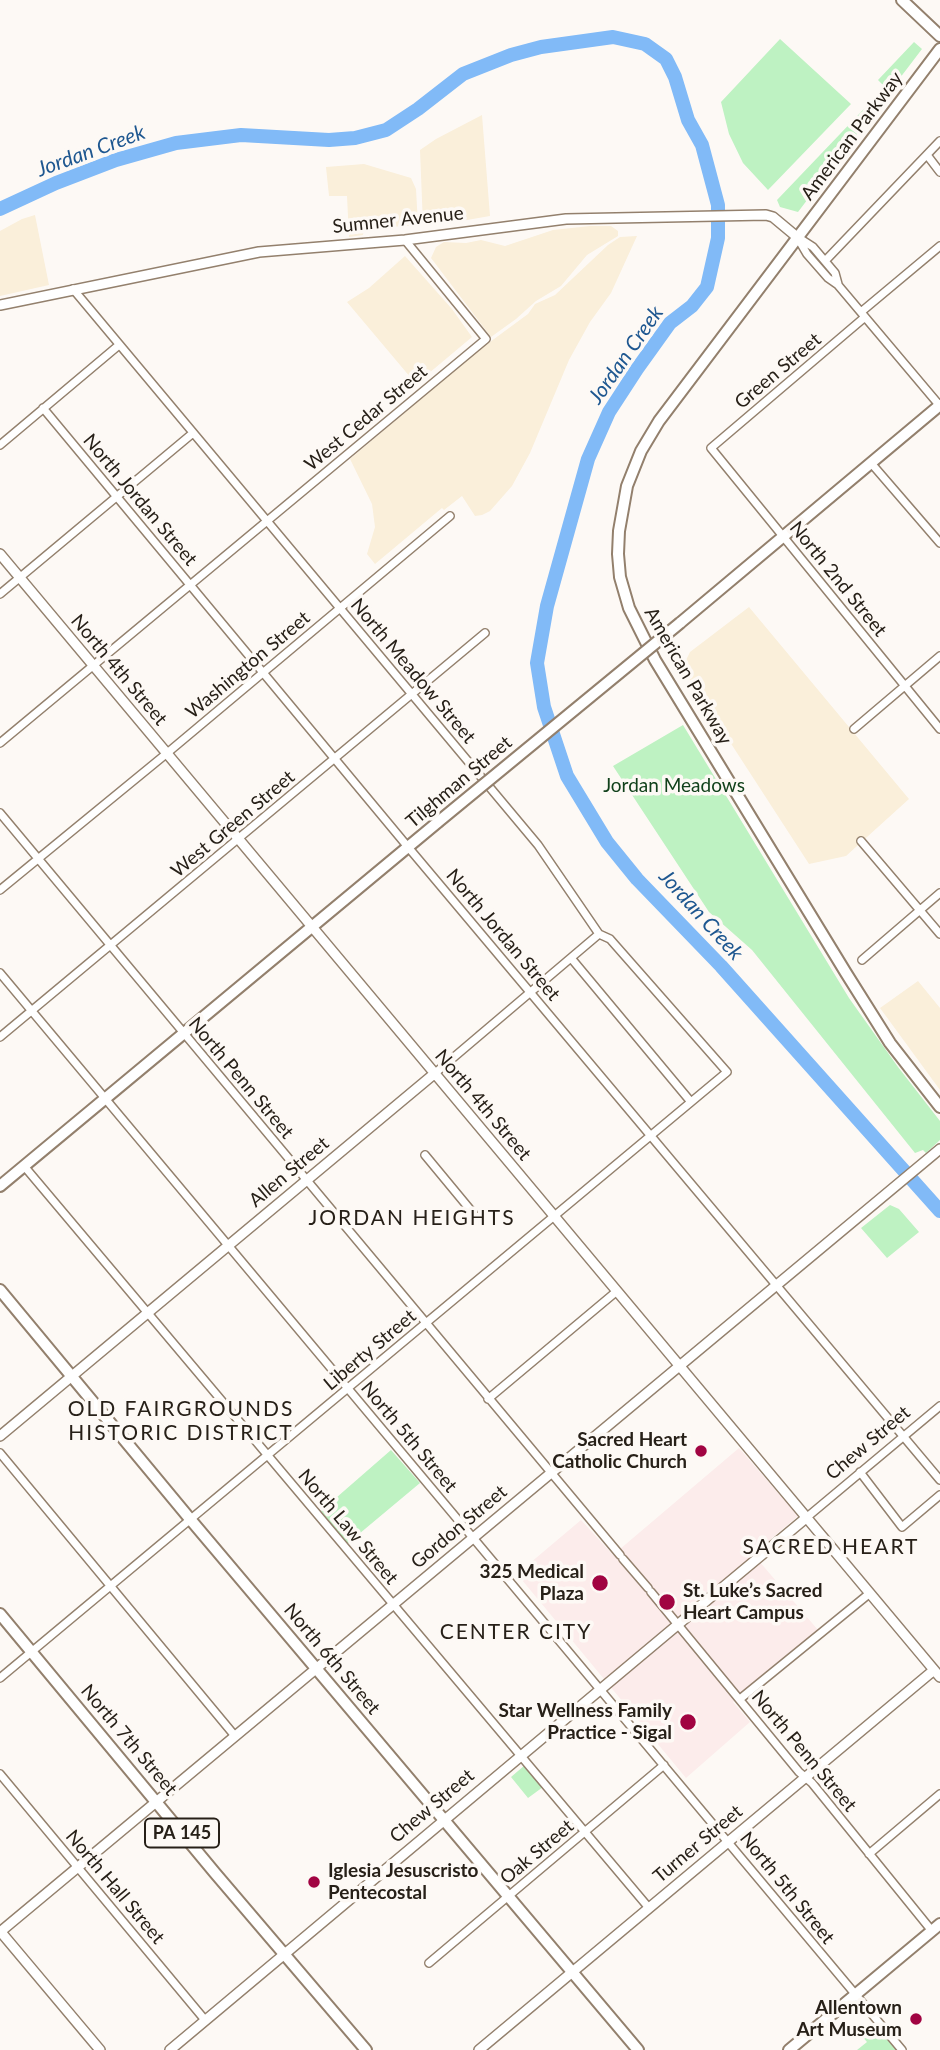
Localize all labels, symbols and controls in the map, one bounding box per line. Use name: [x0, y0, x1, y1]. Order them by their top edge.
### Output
street label: American Parkway: [796, 67, 908, 205]
water label: Jordan Creek: [33, 120, 149, 182]
street label: Sumner Avenue: [331, 202, 465, 238]
water label: Jordan Creek: [583, 301, 669, 409]
street label: Green Street: [730, 328, 826, 414]
street label: West Cedar Street: [300, 360, 432, 476]
street label: North Jordan Street: [78, 430, 202, 570]
street label: North 2nd Street: [785, 517, 891, 641]
street label: North Meadow Street: [346, 594, 480, 748]
street label: American Parkway: [639, 603, 737, 749]
street label: Washington Street: [181, 606, 315, 724]
street label: North 4th Street: [66, 610, 172, 730]
street label: Tilghman Street: [401, 731, 517, 833]
street label: West Green Street: [167, 766, 299, 882]
park label: Jordan Meadows: [603, 775, 745, 797]
water label: Jordan Creek: [654, 864, 748, 966]
street label: North Jordan Street: [441, 865, 565, 1005]
street label: North Penn Street: [184, 1013, 298, 1143]
street label: North 4th Street: [430, 1045, 536, 1165]
street label: Allen Street: [244, 1132, 334, 1212]
district label: JORDAN HEIGHTS: [310, 1205, 514, 1231]
street label: Liberty Street: [319, 1305, 421, 1395]
street label: North 5th Street: [356, 1377, 462, 1497]
district label: OLD FAIRGROUNDS HISTORIC DISTRICT: [70, 1396, 292, 1446]
street label: Chew Street: [821, 1401, 915, 1485]
place label: Sacred Heart Catholic Church: [552, 1429, 687, 1473]
marker: Sacred Heart Catholic Church: [693, 1443, 709, 1459]
street label: North Law Street: [293, 1465, 403, 1589]
street label: Gordon Street: [406, 1480, 512, 1574]
district label: SACRED HEART: [744, 1534, 918, 1560]
place label: 325 Medical Plaza: [479, 1561, 584, 1605]
marker: 325 Medical Plaza: [590, 1573, 610, 1593]
place label: St. Luke’s Sacred Heart Campus: [683, 1580, 822, 1624]
marker: St. Luke’s Sacred Heart Campus: [657, 1592, 677, 1612]
street label: North 6th Street: [279, 1599, 385, 1719]
district label: CENTER CITY: [441, 1619, 591, 1645]
street label: North 7th Street: [76, 1680, 182, 1800]
street label: North Penn Street: [747, 1686, 861, 1816]
place label: Star Wellness Family Practice - Sigal: [498, 1700, 672, 1744]
marker: Star Wellness Family Practice - Sigal: [678, 1712, 698, 1732]
street label: Chew Street: [385, 1764, 479, 1848]
street label: Turner Street: [649, 1800, 747, 1888]
street label: Oak Street: [496, 1815, 578, 1889]
road number: PA 145: [145, 1818, 219, 1847]
street label: North Hall Street: [61, 1825, 169, 1949]
street label: North 5th Street: [735, 1827, 839, 1949]
place label: Iglesia Jesuscristo Pentecostal: [328, 1860, 478, 1904]
marker: Iglesia Jesuscristo Pentecostal: [306, 1874, 322, 1890]
place label: Allentown Art Museum: [796, 1997, 902, 2041]
marker: Allentown Art Museum: [908, 2011, 924, 2027]

